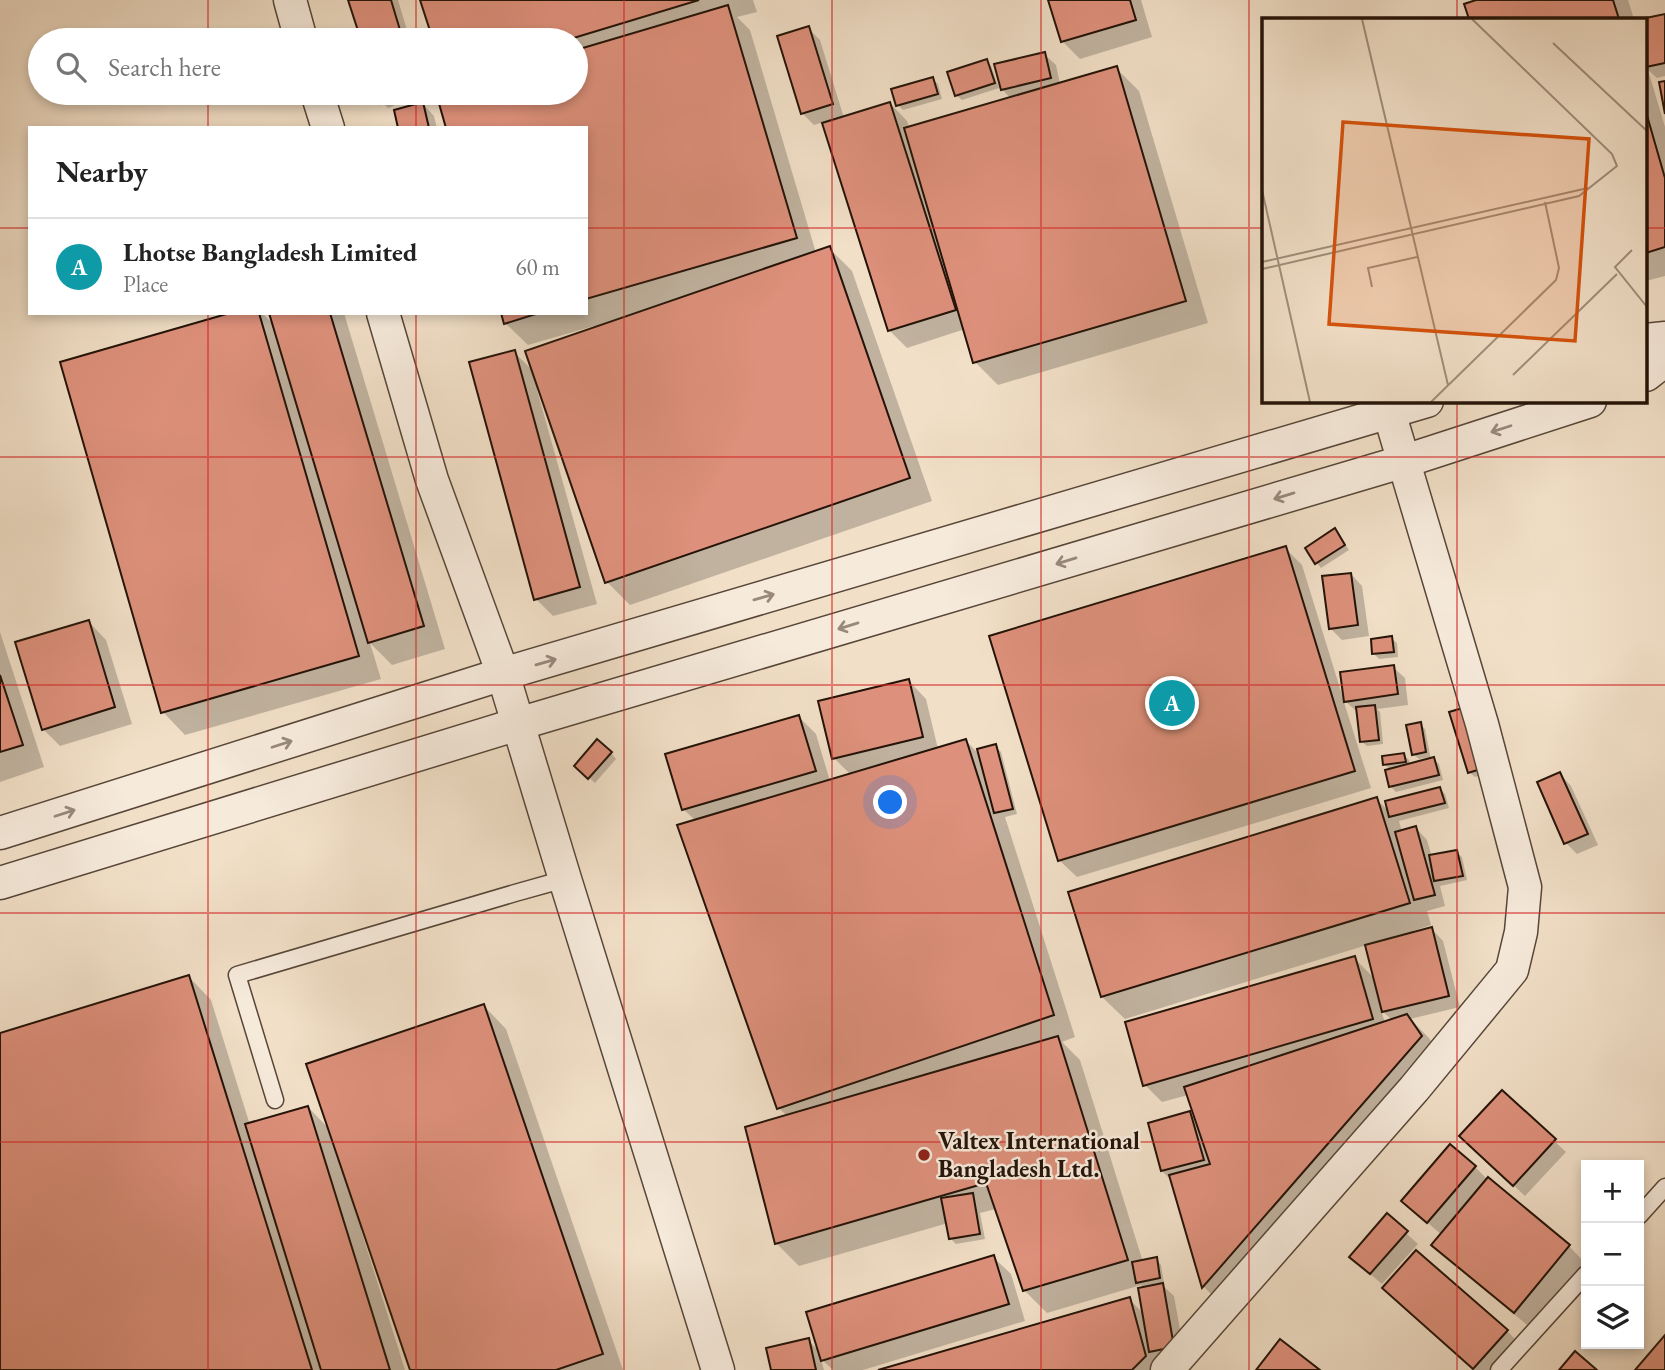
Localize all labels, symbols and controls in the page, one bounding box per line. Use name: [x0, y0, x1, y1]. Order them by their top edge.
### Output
inset map: [1262, 18, 1648, 402]
search box: [28, 28, 588, 105]
icon: search: [52, 48, 90, 86]
text: Search here: [108, 50, 221, 84]
text: Nearby: [56, 152, 148, 191]
text: Lhotse Bangladesh Limited: [123, 235, 417, 269]
text: A: [71, 252, 87, 282]
text: 60 m: [515, 252, 560, 282]
text: Place: [123, 269, 168, 299]
one-way arrow: [1491, 424, 1513, 437]
one-way arrow: [1273, 491, 1295, 504]
one-way arrow: [1055, 556, 1077, 569]
one-way arrow: [753, 589, 775, 602]
one-way arrow: [837, 621, 859, 634]
one-way arrow: [535, 654, 557, 667]
pin: A: [1149, 677, 1195, 729]
one-way arrow: [271, 737, 293, 750]
your location: [873, 785, 907, 819]
one-way arrow: [54, 806, 76, 819]
place label: Valtex International Bangladesh Ltd.: [938, 1125, 1140, 1185]
marker: Valtex International Bangladesh Ltd.: [916, 1147, 932, 1163]
map controls: [1581, 1160, 1644, 1349]
button: +: [1581, 1160, 1644, 1223]
button: −: [1581, 1223, 1644, 1286]
button: layers: [1581, 1286, 1644, 1349]

